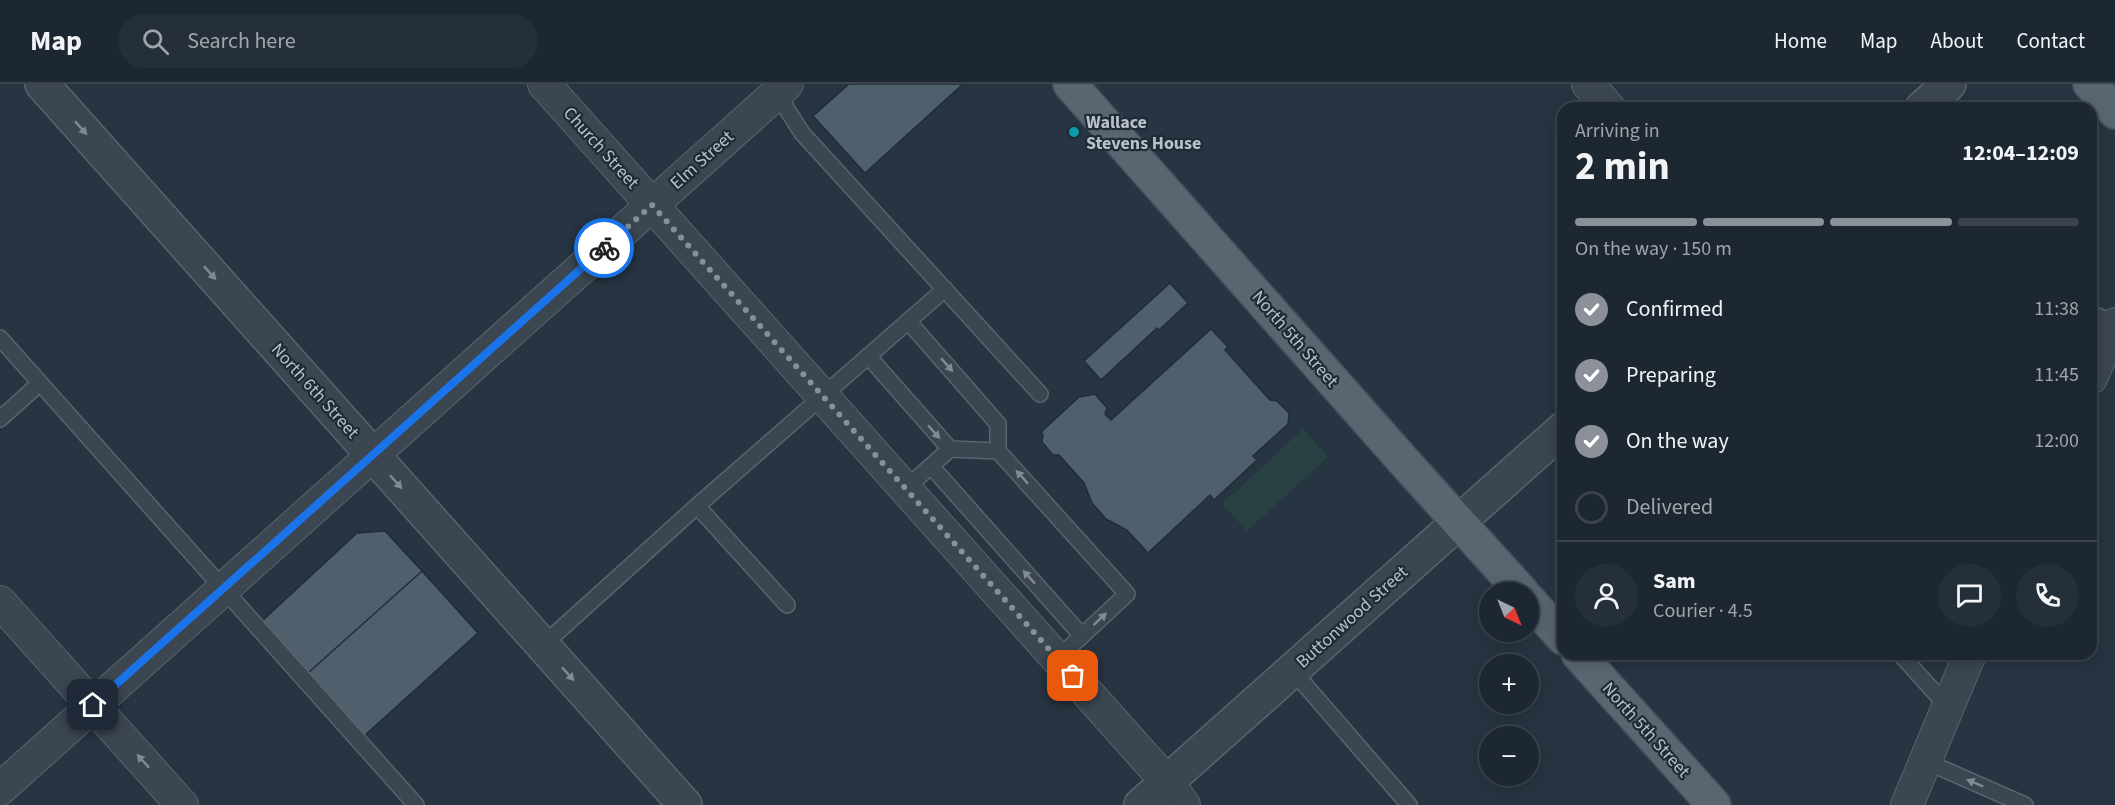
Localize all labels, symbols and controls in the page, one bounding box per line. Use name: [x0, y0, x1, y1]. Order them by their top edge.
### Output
search box: [118, 14, 538, 68]
text: Map: [30, 21, 82, 61]
icon: search: [139, 25, 172, 58]
text: Search here: [187, 25, 296, 57]
text: Home: [1774, 26, 1827, 56]
text: Map: [1860, 26, 1898, 56]
text: About: [1931, 26, 1983, 56]
text: Contact: [2016, 26, 2085, 56]
street label: Church Street: [557, 102, 645, 194]
place label: Wallace Stevens House: [1086, 110, 1201, 156]
text: Arriving in: [1575, 117, 1660, 145]
one-way arrow: [74, 120, 87, 135]
street label: Elm Street: [665, 125, 739, 195]
marker: Wallace Stevens House: [1067, 125, 1081, 139]
text: 12:04–12:09: [1962, 137, 2079, 169]
text: 2 min: [1575, 139, 1670, 195]
courier: [574, 218, 634, 278]
icon: bike: [588, 232, 621, 265]
text: On the way · 150 m: [1575, 235, 1732, 263]
one-way arrow: [203, 265, 216, 280]
street label: North 5th Street: [1246, 285, 1344, 393]
icon: check: [1575, 293, 1608, 326]
text: Confirmed: [1626, 293, 1723, 325]
text: 11:38: [2034, 295, 2079, 323]
street label: North 6th Street: [265, 338, 365, 444]
one-way arrow: [940, 357, 953, 372]
icon: check: [1575, 359, 1608, 392]
text: Preparing: [1626, 359, 1716, 391]
text: 11:45: [2034, 361, 2079, 389]
one-way arrow: [927, 424, 941, 439]
icon: check: [1575, 425, 1608, 458]
text: On the way: [1626, 425, 1729, 457]
text: 12:00: [2034, 427, 2079, 455]
one-way arrow: [1016, 470, 1029, 485]
one-way arrow: [389, 474, 403, 489]
text: Delivered: [1626, 491, 1713, 523]
street label: Buttonwood Street: [1291, 560, 1413, 674]
button: person: [1575, 564, 1638, 627]
button: chat: [1938, 564, 2001, 627]
button: phone: [2016, 564, 2079, 627]
text: Sam: [1653, 565, 1696, 597]
one-way arrow: [1022, 569, 1036, 584]
north arrow: [1479, 582, 1539, 642]
map controls: [1479, 582, 1539, 786]
text: Courier · 4.5: [1653, 597, 1753, 625]
one-way arrow: [1093, 613, 1107, 627]
pin: [1047, 650, 1098, 701]
button: +: [1479, 654, 1539, 714]
icon: bag: [1056, 659, 1089, 692]
one-way arrow: [561, 666, 574, 681]
street label: North 5th Street: [1596, 677, 1696, 783]
pin: [67, 679, 118, 730]
icon: home: [76, 688, 109, 721]
button: −: [1479, 726, 1539, 786]
one-way arrow: [137, 754, 150, 769]
one-way arrow: [1966, 778, 1984, 787]

